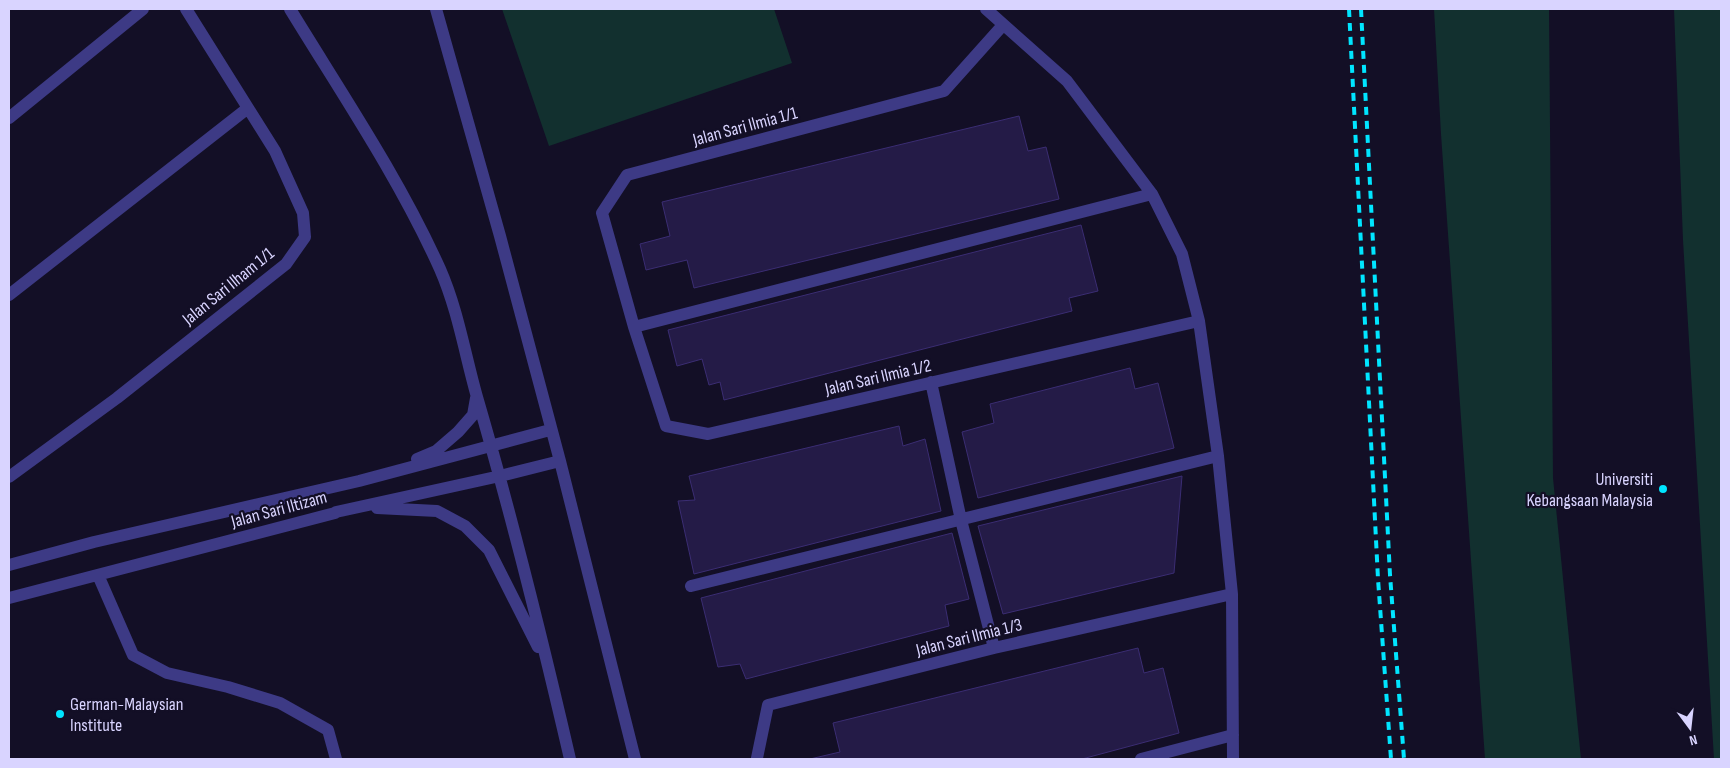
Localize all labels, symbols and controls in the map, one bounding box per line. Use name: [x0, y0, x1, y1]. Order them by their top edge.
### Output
street label: Jalan Sari Ilmia 1/1: [690, 102, 800, 151]
street label: Jalan Sari Ilham 1/1: [178, 243, 279, 330]
street label: Jalan Sari Ilmia 1/2: [822, 355, 933, 400]
place label: Universiti Kebangsaan Malaysia: [1526, 469, 1653, 511]
marker: Universiti Kebangsaan Malaysia: [1657, 483, 1669, 495]
street label: Jalan Sari Iltizam: [228, 487, 329, 533]
street label: Jalan Sari Ilmia 1/3: [913, 614, 1024, 661]
place label: German-Malaysian Institute: [70, 694, 183, 736]
north arrow: [1665, 703, 1715, 753]
marker: German-Malaysian Institute: [54, 708, 66, 720]
text: N: [1687, 731, 1699, 749]

